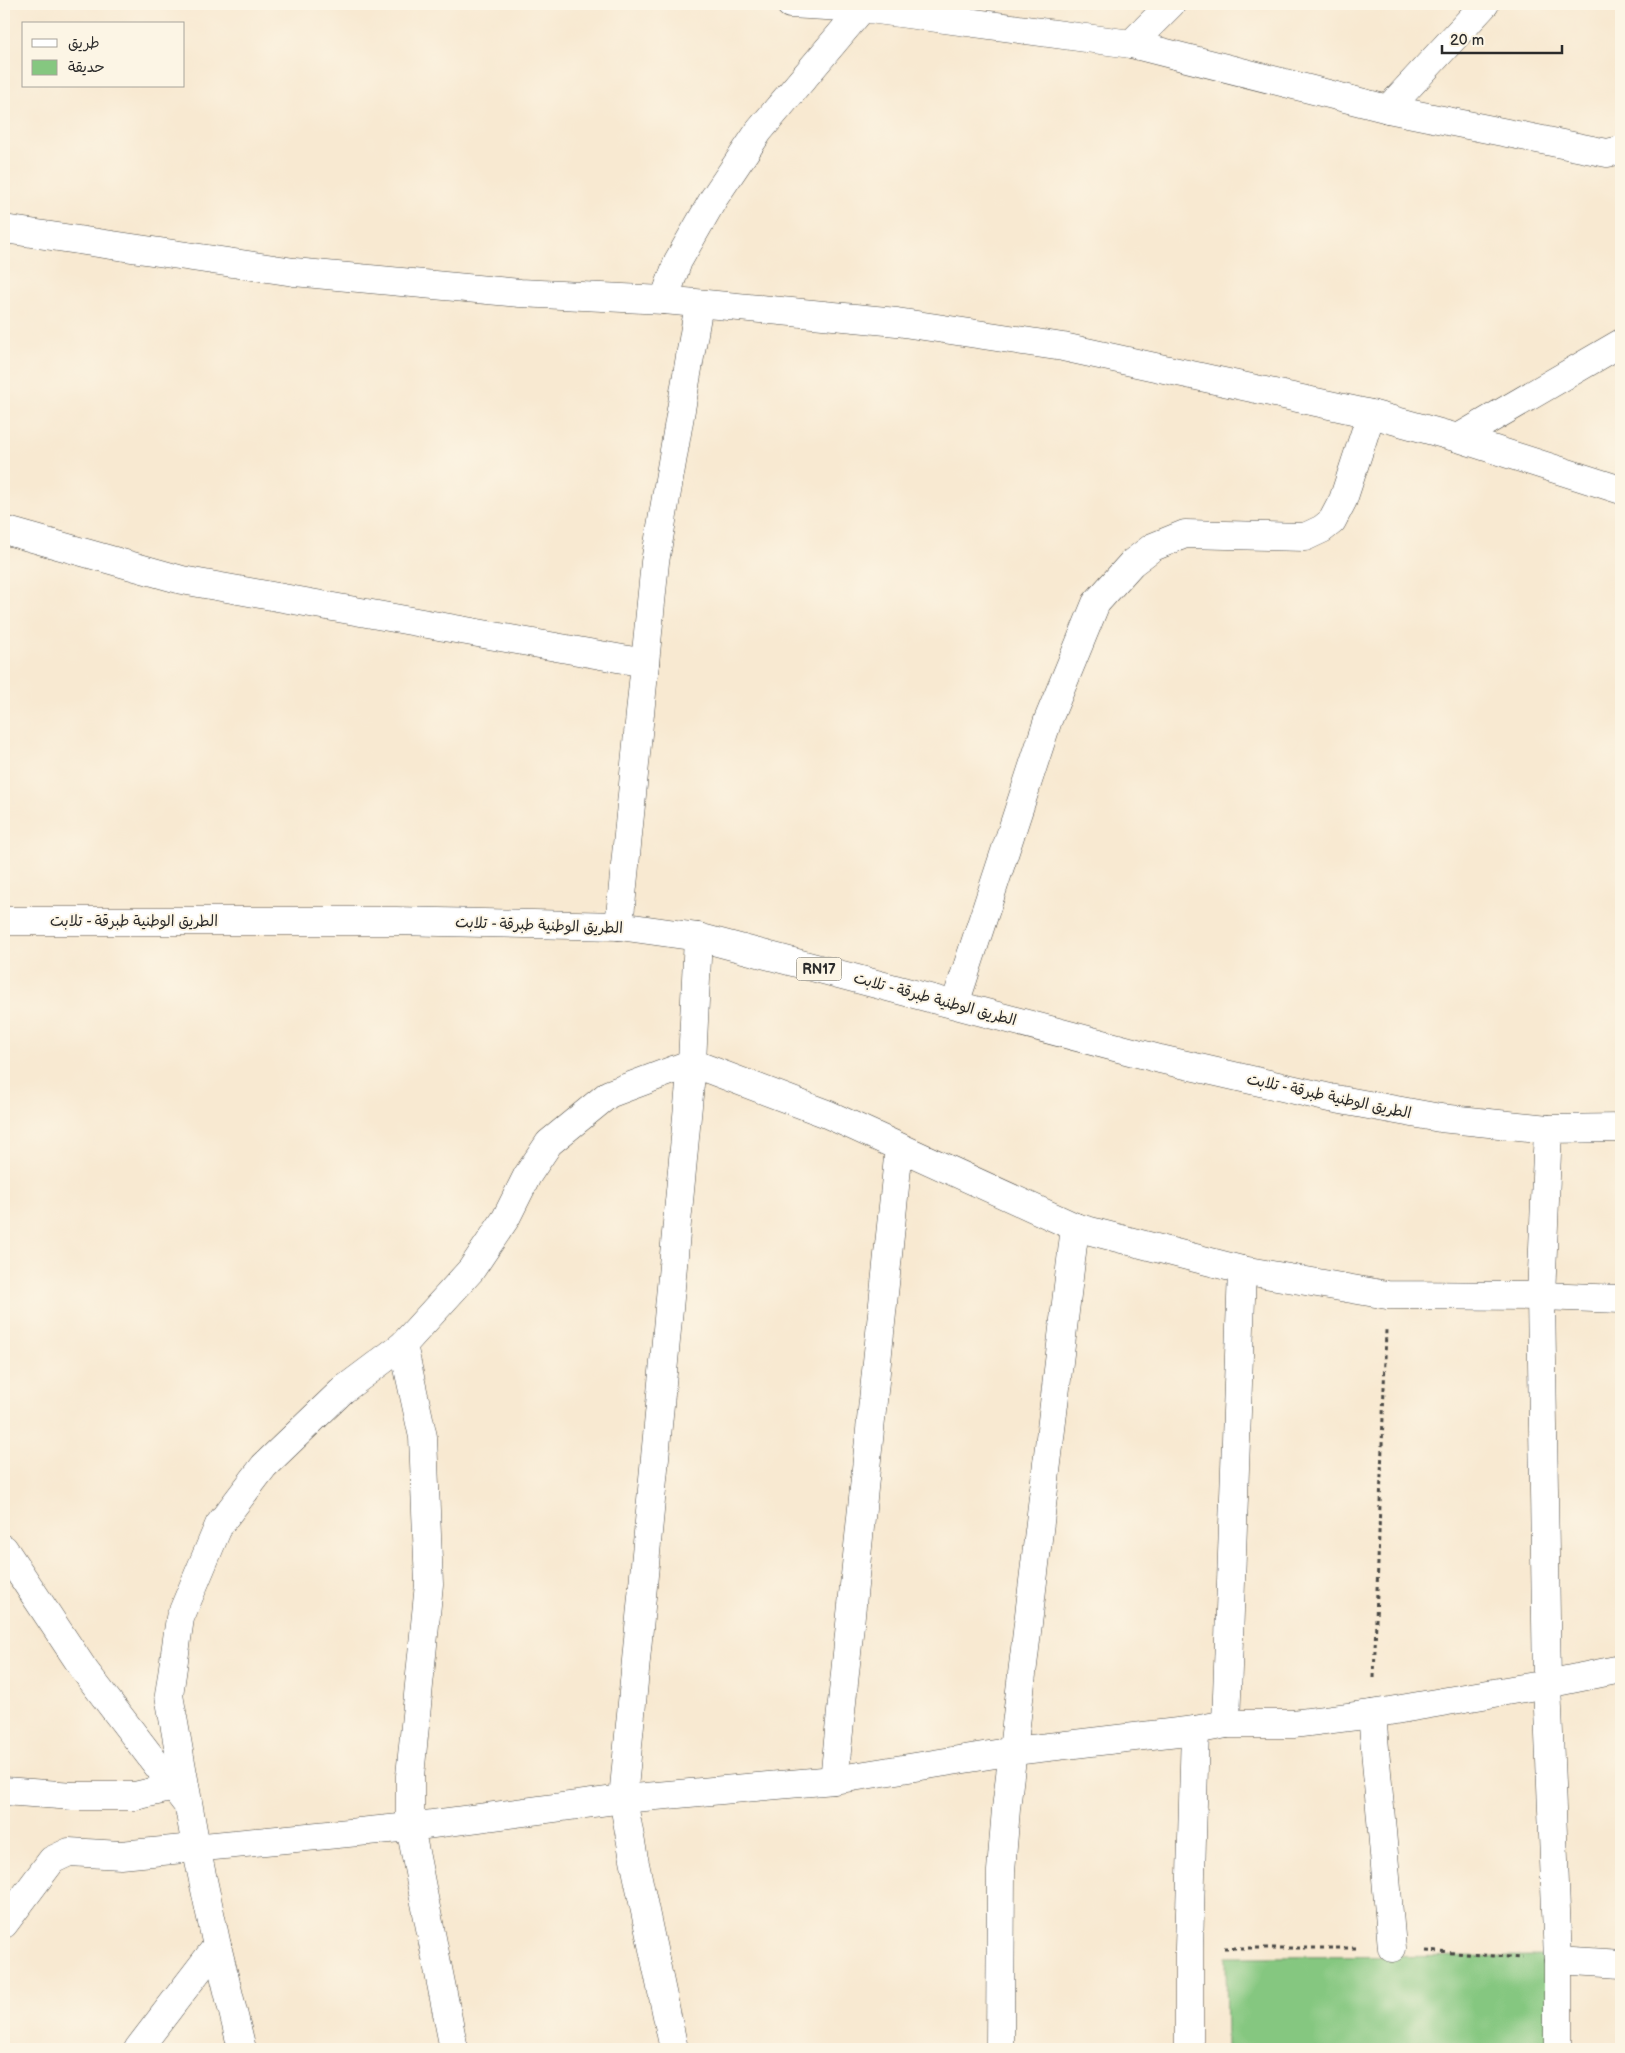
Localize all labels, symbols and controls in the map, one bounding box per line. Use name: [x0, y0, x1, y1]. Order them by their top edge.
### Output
legend: [22, 22, 185, 88]
scale bar: [1442, 22, 1562, 54]
text: 20 m: [1450, 31, 1484, 50]
text: طريق: [68, 34, 100, 53]
text: حديقة: [68, 58, 105, 77]
street label: الطريق الوطنية طبرقة - تلابت: [50, 912, 218, 931]
street label: الطريق الوطنية طبرقة - تلابت: [455, 913, 623, 938]
road number: RN17: [796, 958, 842, 981]
street label: الطريق الوطنية طبرقة - تلابت: [851, 969, 1018, 1030]
street label: الطريق الوطنية طبرقة - تلابت: [1245, 1070, 1413, 1123]

